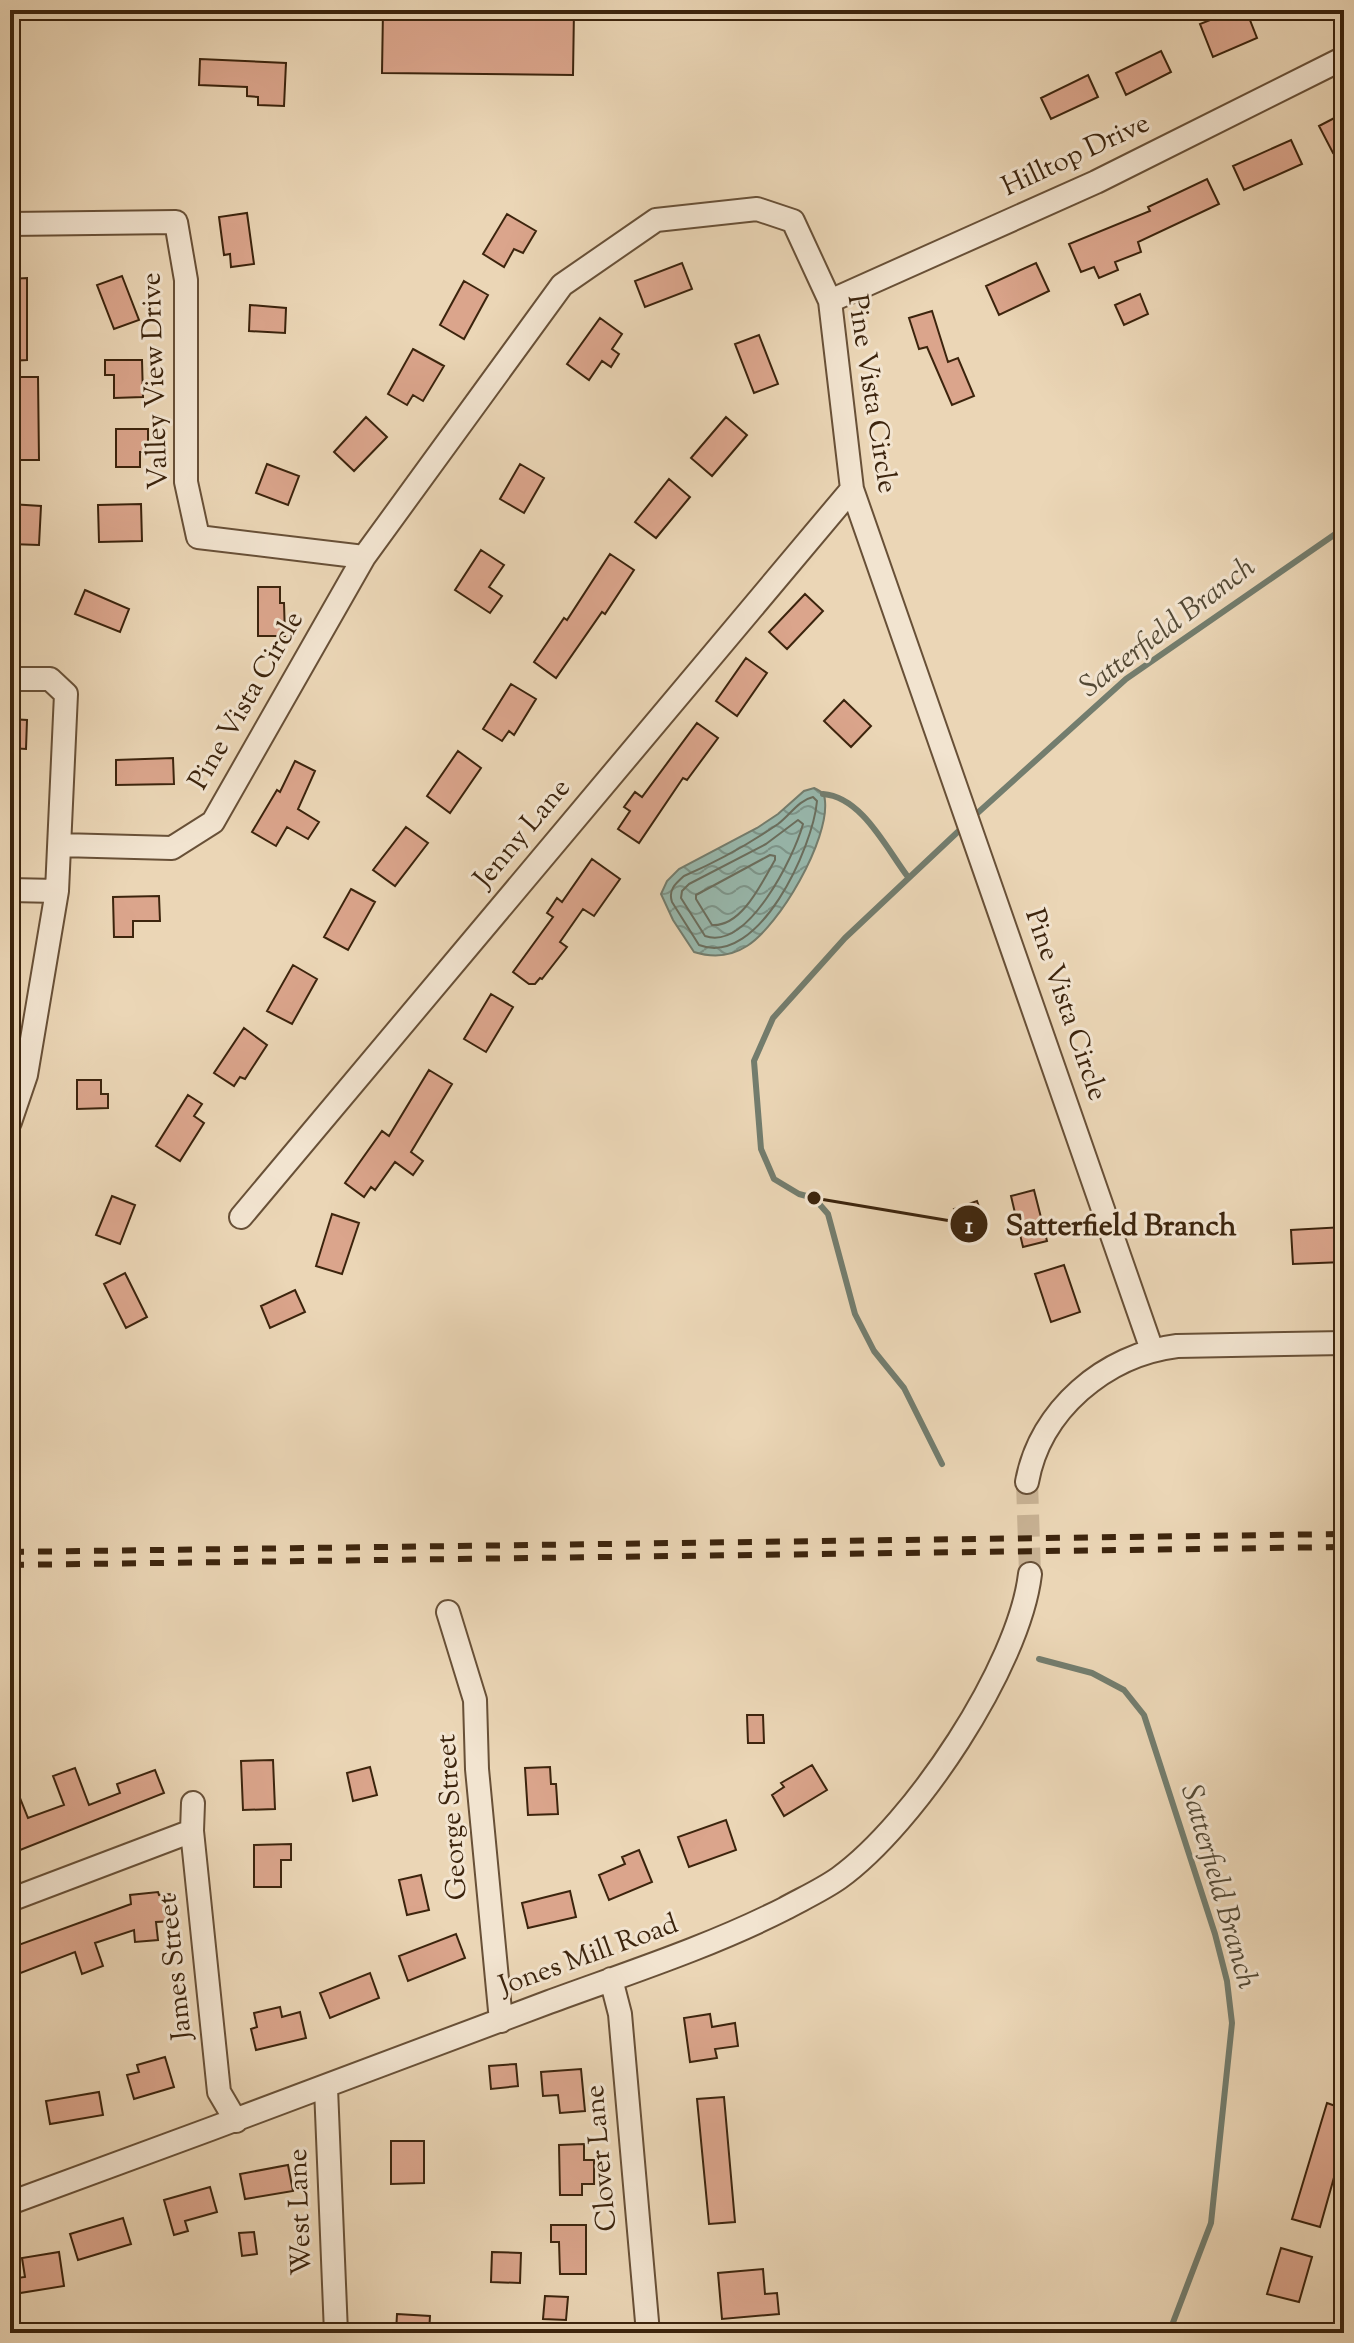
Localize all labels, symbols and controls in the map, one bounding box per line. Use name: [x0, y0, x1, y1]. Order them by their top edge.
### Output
street label: Hilltop Drive: [996, 104, 1156, 208]
street label: Valley View Drive: [132, 272, 180, 490]
street label: Pine Vista Circle: [836, 292, 906, 496]
water label: Satterfield Branch: [1071, 547, 1265, 709]
street label: Pine Vista Circle: [180, 604, 314, 798]
street label: Jenny Lane: [464, 770, 581, 899]
street label: Pine Vista Circle: [1013, 904, 1117, 1106]
callout: Satterfield Branch: [949, 1197, 1253, 1251]
text: Satterfield Branch: [1005, 1206, 1237, 1249]
text: 1: [965, 1210, 974, 1244]
street label: George Street: [427, 1732, 479, 1901]
water label: Satterfield Branch: [1168, 1780, 1268, 1995]
street label: James Street: [148, 1892, 204, 2044]
street label: Jones Mill Road: [492, 1905, 684, 2008]
street label: Clover Lane: [576, 2083, 628, 2233]
street label: West Lane: [279, 2148, 323, 2276]

